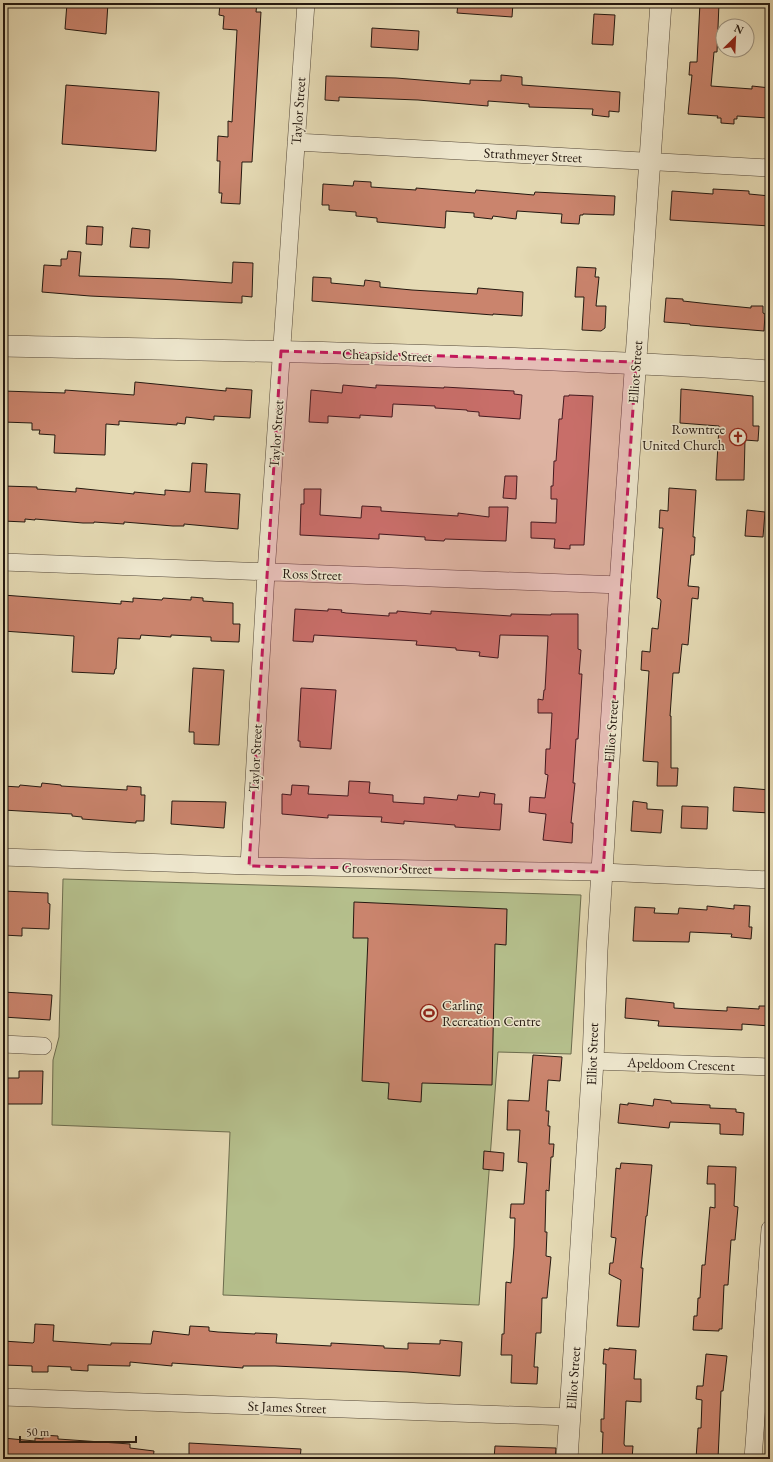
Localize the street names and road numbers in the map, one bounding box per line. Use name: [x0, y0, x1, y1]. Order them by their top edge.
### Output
street label: Taylor Street: [287, 76, 309, 146]
street label: Strathmeyer Street: [483, 143, 583, 167]
street label: Elliot Street: [624, 339, 646, 404]
street label: Cheapside Street: [342, 344, 433, 366]
street label: Taylor Street: [265, 399, 287, 469]
street label: Ross Street: [282, 564, 343, 584]
street label: Elliot Street: [600, 698, 622, 763]
street label: Taylor Street: [244, 723, 266, 792]
street label: Grosvenor Street: [342, 858, 433, 878]
street label: Elliot Street: [582, 1022, 602, 1086]
street label: Apeldoom Crescent: [626, 1053, 736, 1075]
street label: Elliot Street: [562, 1345, 584, 1410]
street label: St James Street: [247, 1397, 327, 1417]

